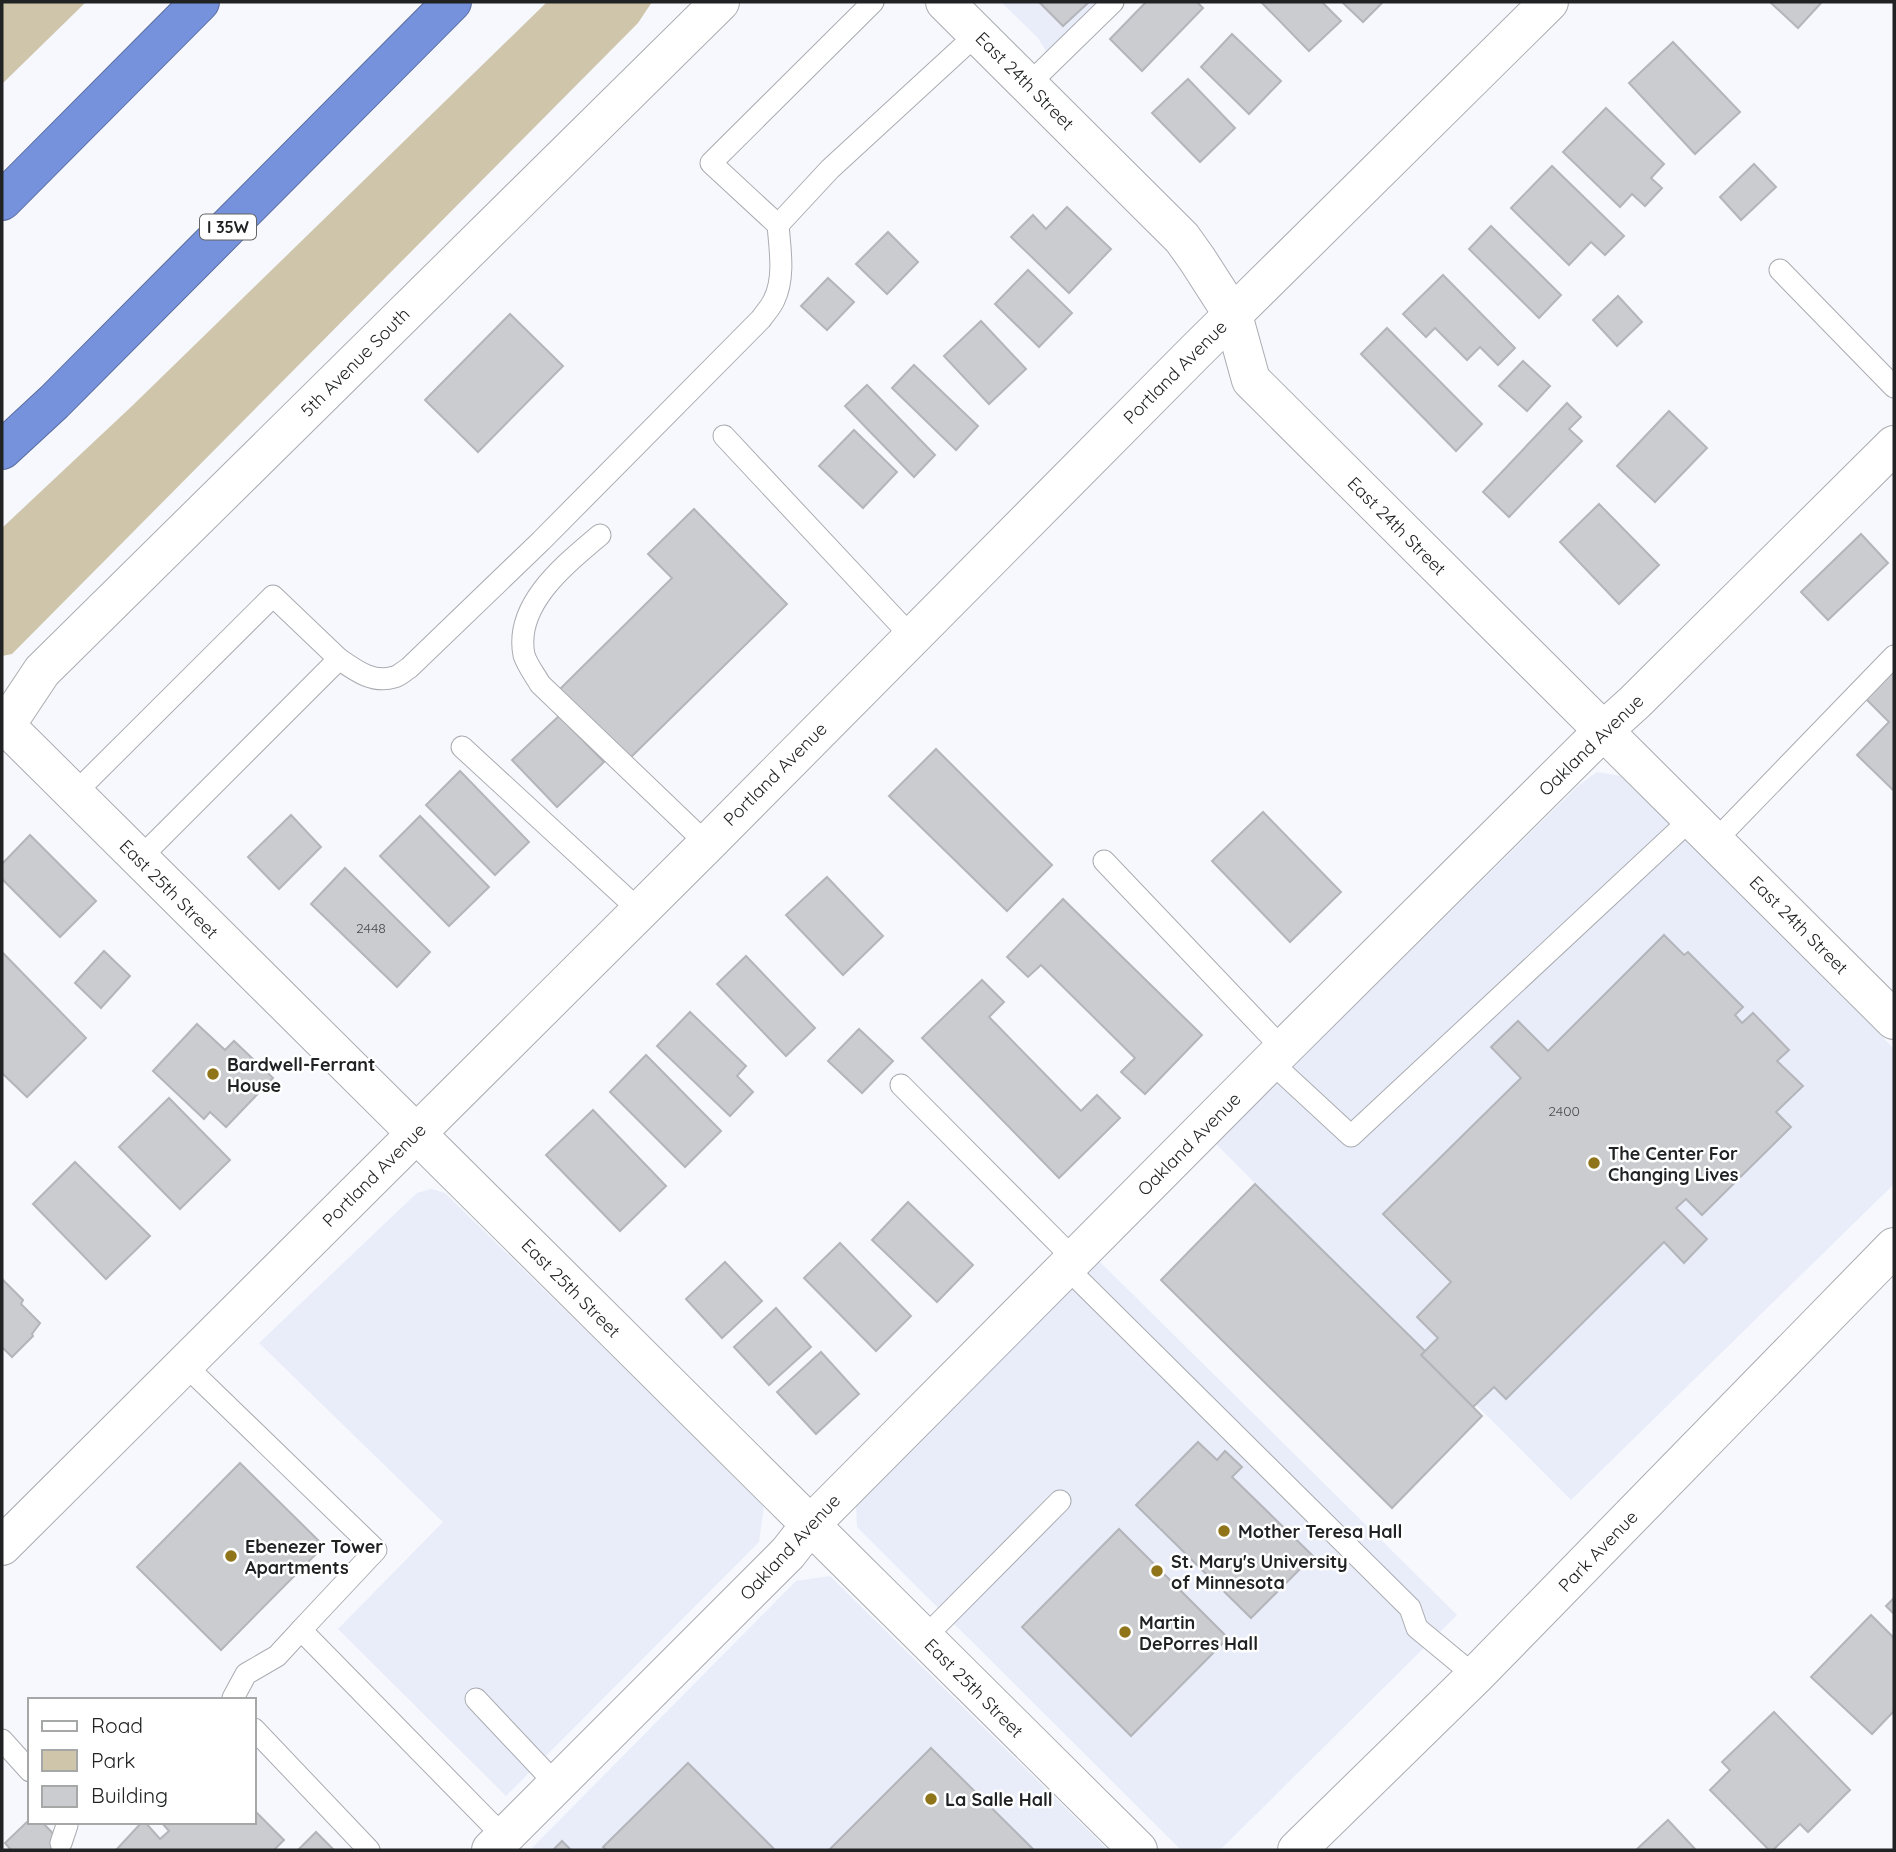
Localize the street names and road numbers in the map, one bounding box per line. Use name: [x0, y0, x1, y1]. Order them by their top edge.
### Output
street label: East 24th Street: [971, 27, 1079, 135]
road number: I 35W: [200, 215, 256, 240]
street label: 5th Avenue South: [296, 303, 414, 421]
street label: Portland Avenue: [1118, 315, 1232, 429]
street label: East 24th Street: [1343, 472, 1451, 580]
street label: Oakland Avenue: [1534, 689, 1648, 801]
street label: Portland Avenue: [718, 717, 832, 831]
street label: East 25th Street: [115, 835, 223, 943]
street label: East 24th Street: [1745, 871, 1853, 979]
street label: Oakland Avenue: [1132, 1087, 1246, 1201]
street label: Portland Avenue: [317, 1118, 431, 1232]
street label: East 25th Street: [517, 1234, 625, 1342]
street label: Oakland Avenue: [735, 1489, 845, 1605]
street label: Park Avenue: [1553, 1505, 1643, 1597]
street label: East 25th Street: [920, 1634, 1028, 1742]

